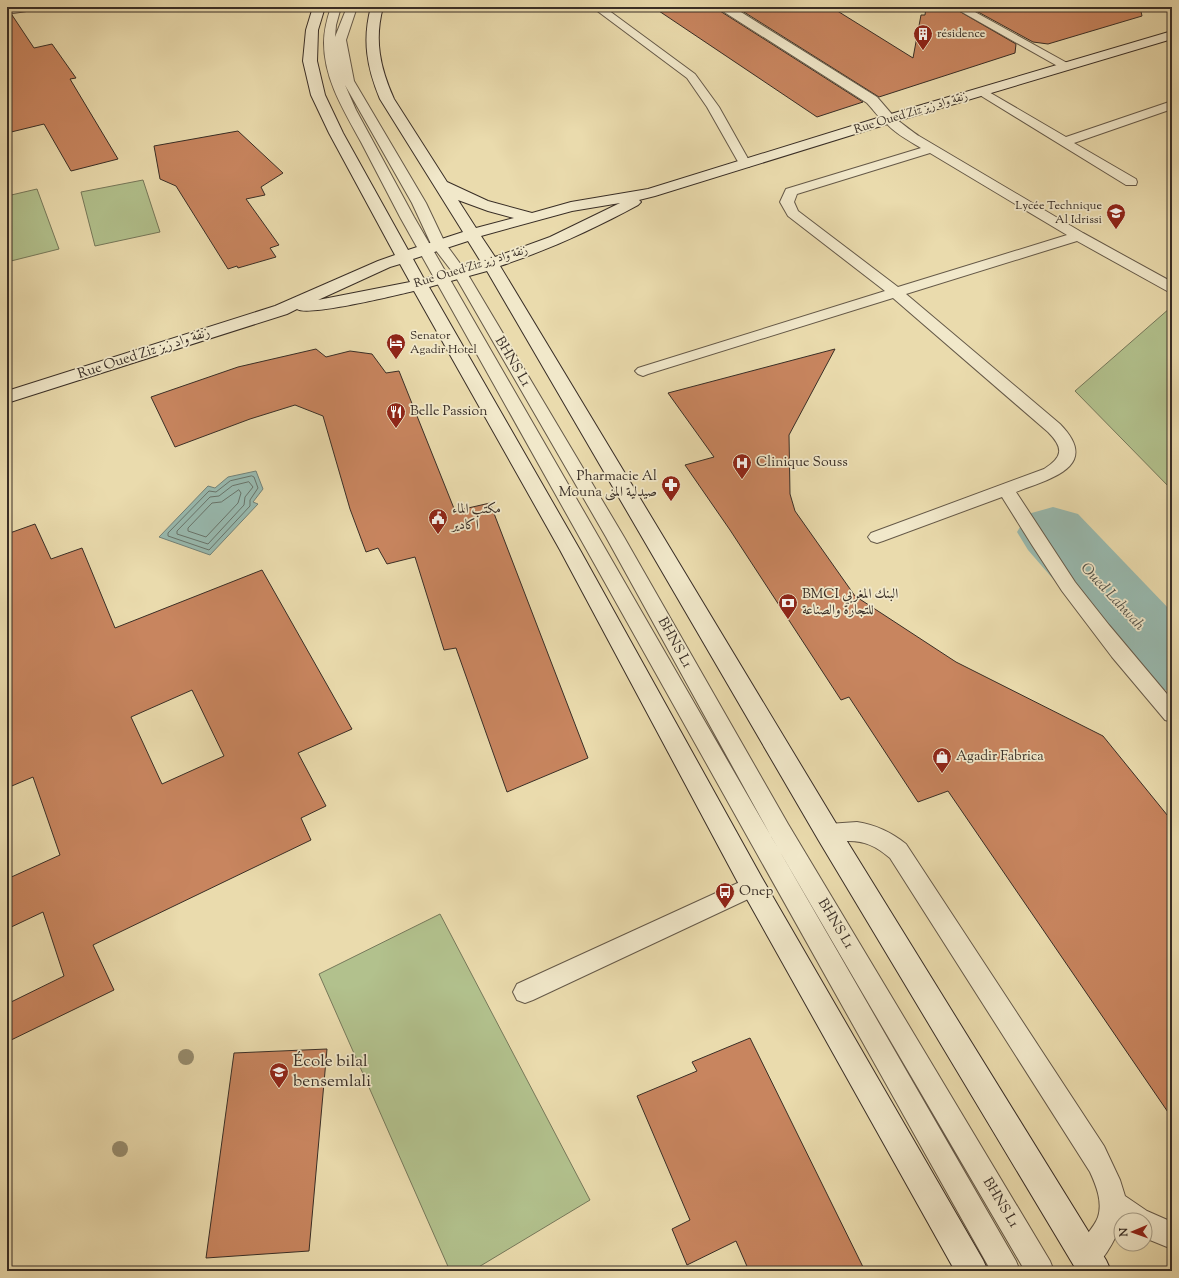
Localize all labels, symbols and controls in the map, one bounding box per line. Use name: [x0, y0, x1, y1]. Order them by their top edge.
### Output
building icon: résidence: [912, 23, 934, 51]
place label: résidence: [937, 25, 986, 43]
street label: Rue Oued Ziz زنقة واد زيز: [852, 87, 970, 139]
place label: Lycée Technique Al Idrissi: [1015, 197, 1103, 229]
school or university icon: Lycée Technique Al Idrissi: [1105, 202, 1127, 230]
street label: Rue Oued Ziz زنقة واد زيز: [412, 241, 530, 293]
street label: Rue Oued Ziz زنقة واد زيز: [75, 323, 213, 385]
place label: Senator Agadir Hotel: [410, 327, 478, 359]
hotel icon: Senator Agadir Hotel: [385, 332, 407, 360]
street label: BHNS L1: [489, 333, 535, 391]
restaurant icon: Belle Passion: [385, 401, 407, 429]
place label: Belle Passion: [410, 402, 487, 422]
hospital icon: Clinique Souss: [731, 452, 753, 480]
place label: Clinique Souss: [756, 453, 848, 473]
place label: Pharmacie Al Mouna صيدلية المنى: [559, 467, 657, 503]
pharmacy icon: Pharmacie Al Mouna صيدلية المنى: [660, 474, 682, 502]
place label: مكتب الماء اكادير: [450, 500, 501, 536]
public building icon: مكتب الماء اكادير: [427, 507, 449, 535]
water label: Oued Lahwah: [1075, 558, 1149, 636]
place label: BMCI البنك المغربي للتجارة والصناعة: [802, 585, 898, 621]
bank icon: BMCI البنك المغربي للتجارة والصناعة: [777, 592, 799, 620]
street label: BHNS L1: [652, 614, 696, 672]
shop icon: Agadir Fabrica: [931, 746, 953, 774]
place label: Agadir Fabrica: [956, 747, 1044, 767]
bus stop icon: Onep: [714, 881, 736, 909]
place label: Onep: [739, 882, 773, 902]
street label: BHNS L1: [812, 895, 858, 953]
place label: École bilal bensemlali: [293, 1050, 371, 1094]
school or university icon: École bilal bensemlali: [268, 1061, 290, 1089]
street label: BHNS L1: [977, 1174, 1023, 1232]
north arrow: [1113, 1212, 1153, 1252]
text: N: [1116, 1227, 1132, 1238]

